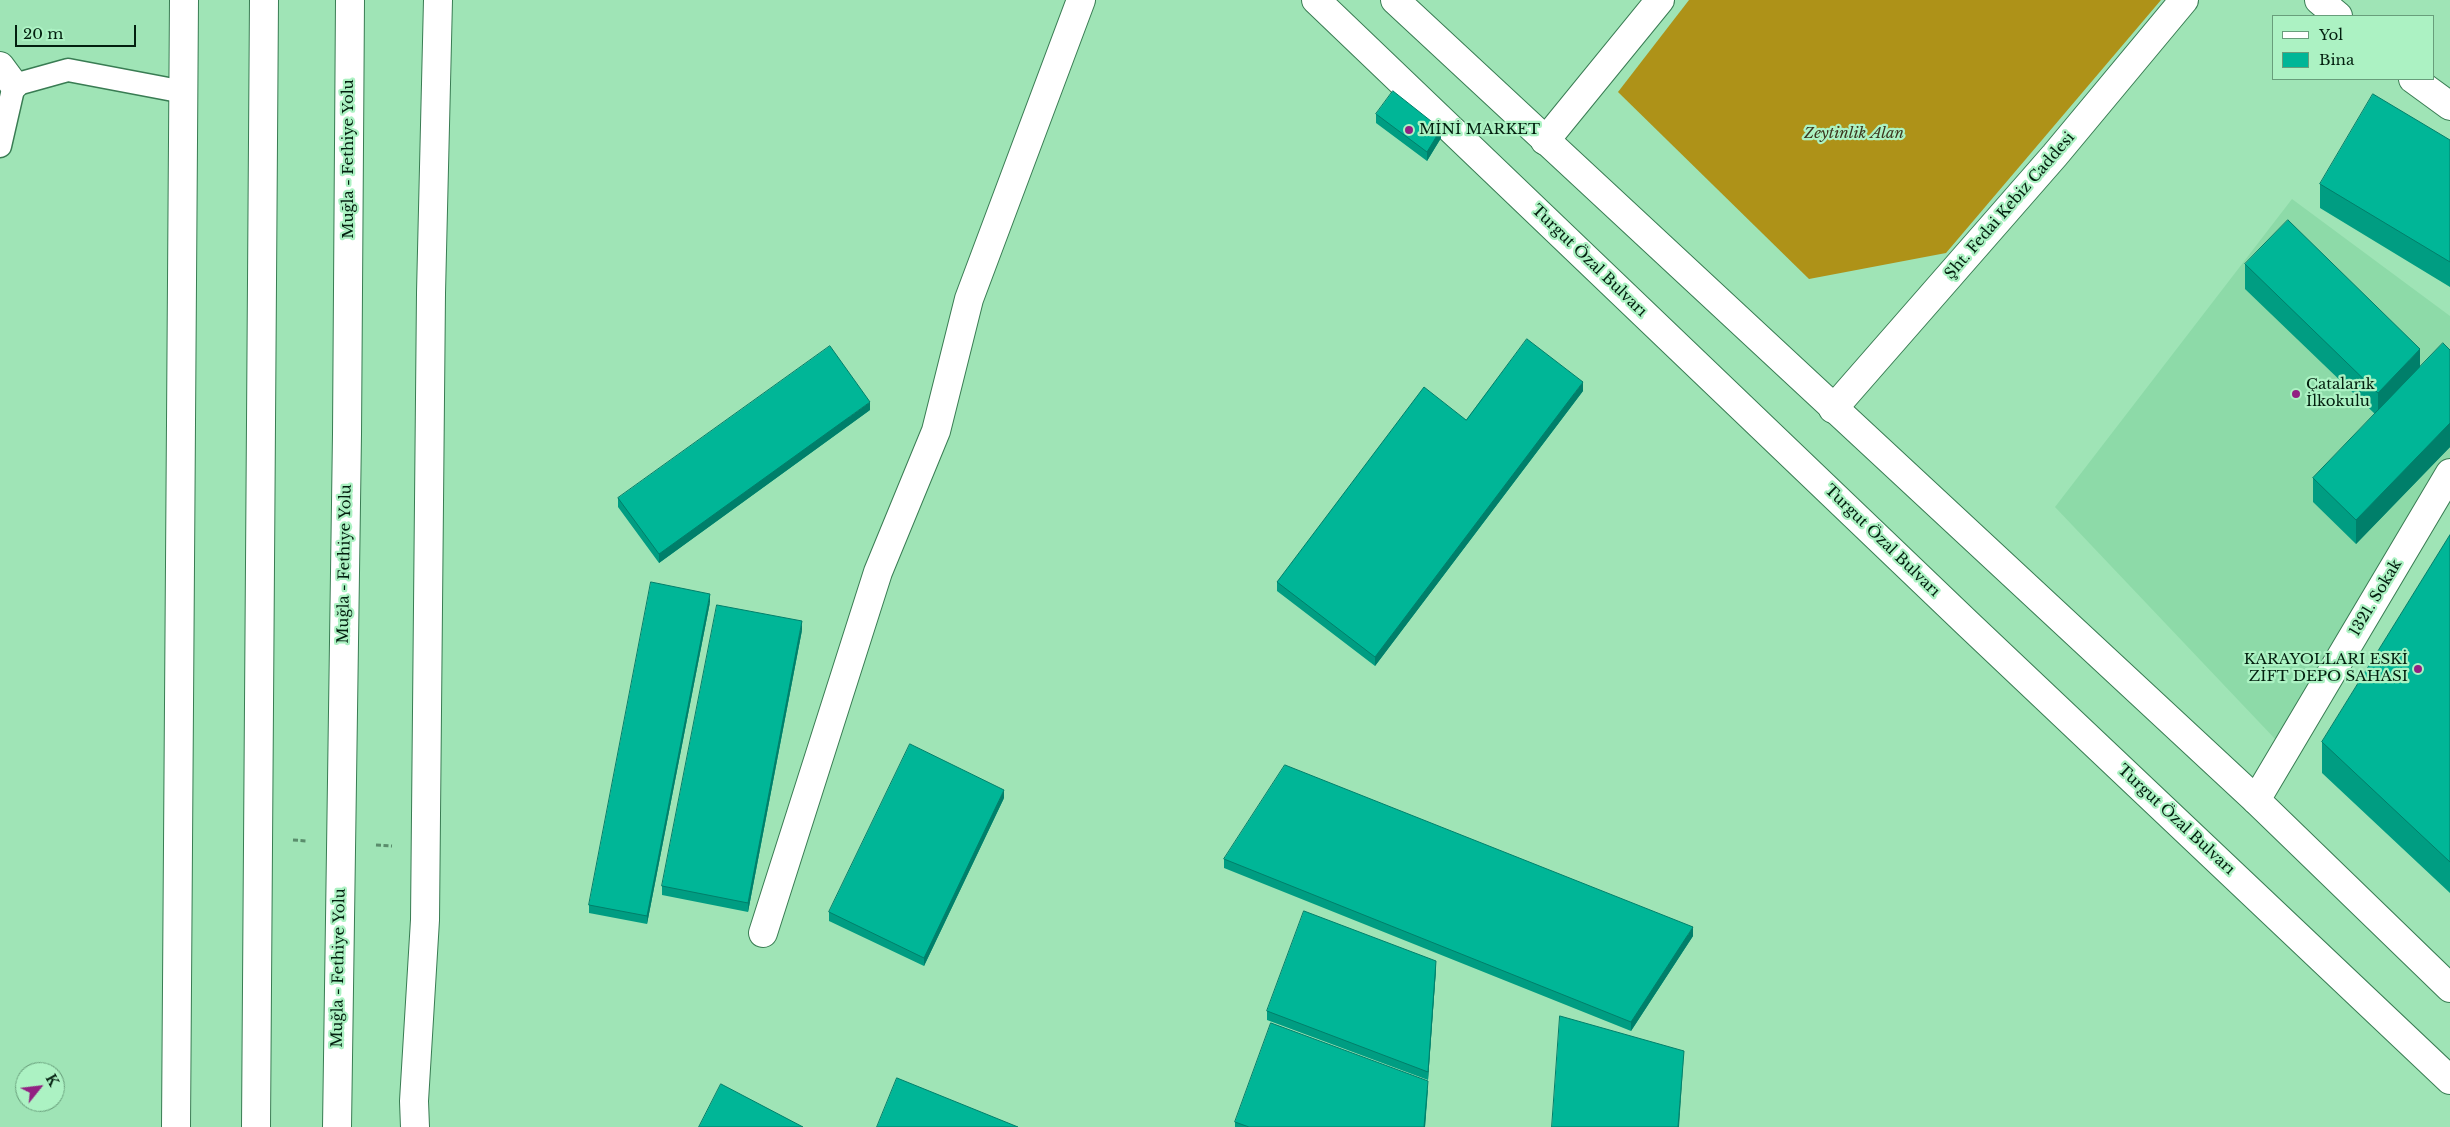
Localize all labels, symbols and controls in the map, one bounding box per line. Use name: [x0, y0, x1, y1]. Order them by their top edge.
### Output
scale bar: [18, 15, 139, 47]
legend: [2272, 15, 2435, 80]
text: 20 m: [23, 24, 63, 43]
text: Yol: [2319, 25, 2343, 44]
text: Bina: [2319, 50, 2354, 69]
street label: Muğla - Fethiye Yolu: [340, 79, 358, 239]
place label: MİNİ MARKET: [1419, 121, 1540, 139]
marker: MİNİ MARKET: [1403, 124, 1415, 136]
park label: Zeytinlik Alan: [1804, 125, 1904, 143]
street label: Şht. Fedai Kebiz Caddesi: [1941, 129, 2079, 283]
street label: Turgut Özal Bulvarı: [1528, 201, 1650, 321]
place label: Çatalarık İlkokulu: [2306, 376, 2375, 411]
marker: Çatalarık İlkokulu: [2290, 388, 2302, 400]
street label: Turgut Özal Bulvarı: [1821, 481, 1943, 601]
street label: Muğla - Fethiye Yolu: [335, 484, 355, 644]
street label: 1321. Sokak: [2346, 556, 2406, 640]
place label: KARAYOLLARI ESKİ ZİFT DEPO SAHASI: [2244, 651, 2408, 686]
marker: KARAYOLLARI ESKİ ZİFT DEPO SAHASI: [2412, 663, 2424, 675]
street label: Turgut Özal Bulvarı: [2114, 761, 2238, 879]
street label: Muğla - Fethiye Yolu: [329, 888, 349, 1048]
north arrow: [15, 1062, 65, 1112]
text: K: [42, 1071, 63, 1090]

